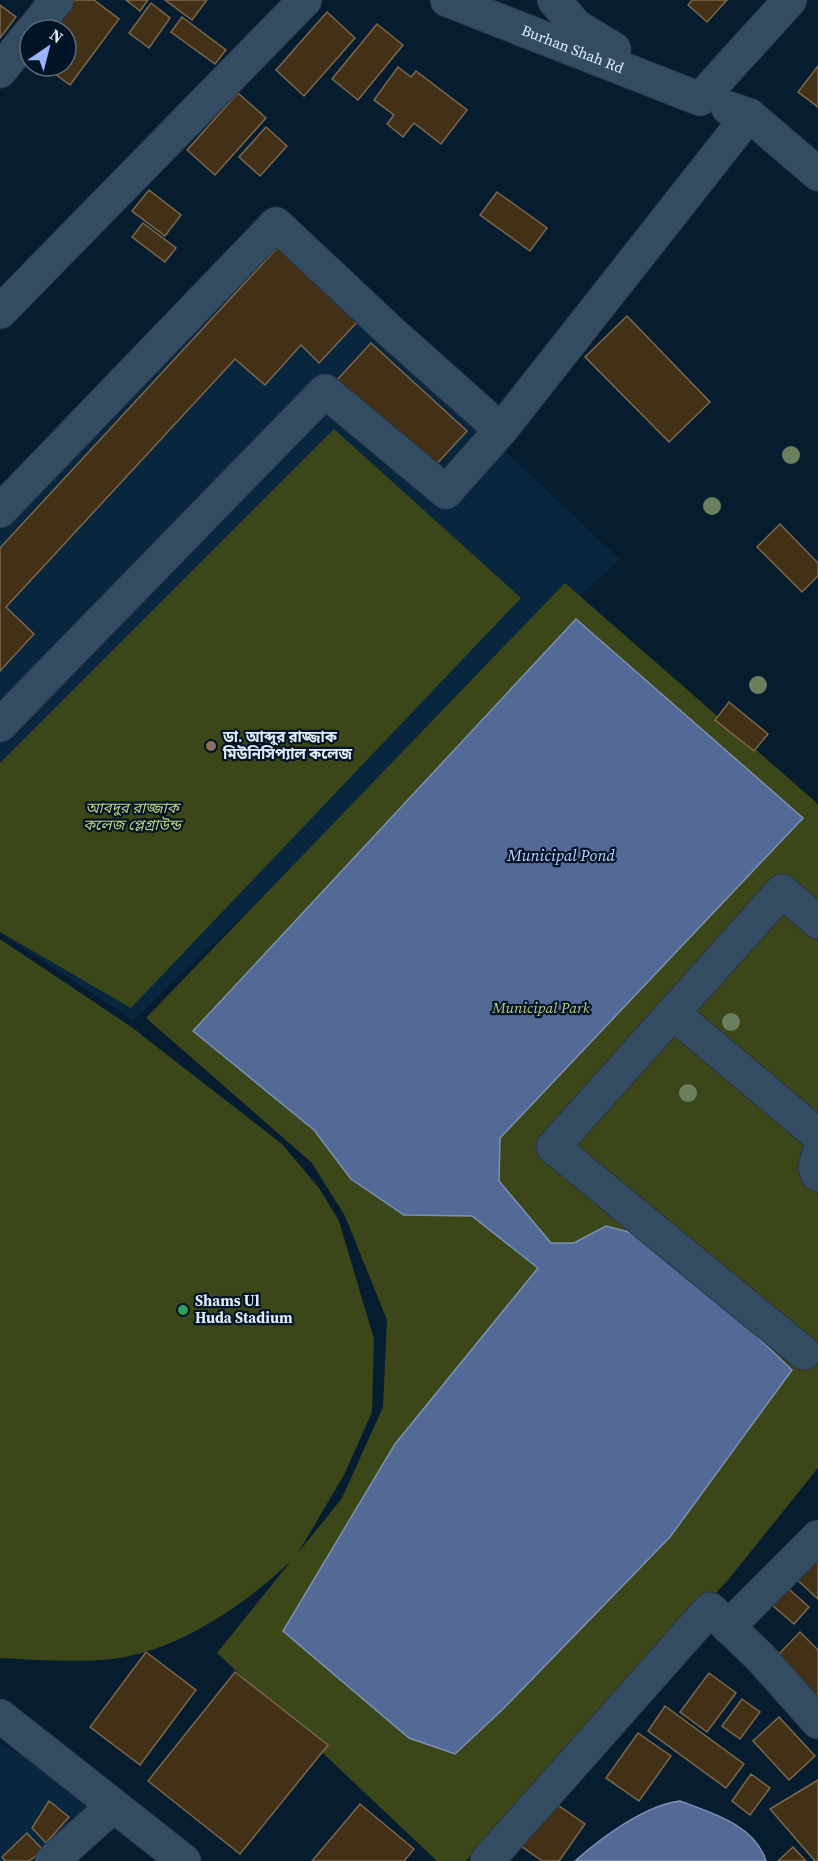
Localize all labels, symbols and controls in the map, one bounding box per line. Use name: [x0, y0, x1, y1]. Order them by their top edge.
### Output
north arrow: [18, 18, 78, 78]
street label: Burhan Shah Rd: [519, 19, 628, 78]
text: N: [46, 23, 68, 48]
place label: ডা. আব্দুর রাজ্জাক মিউনিসিপ্যাল কলেজ: [222, 726, 353, 764]
marker: ডা. আব্দুর রাজ্জাক মিউনিসিপ্যাল কলেজ: [204, 739, 218, 753]
park label: আবদুর রাজ্জাক কলেজ প্লেগ্রাউন্ড: [83, 797, 184, 835]
water label: Municipal Pond: [506, 844, 615, 866]
park label: Municipal Park: [491, 997, 591, 1018]
place label: Shams Ul Huda Stadium: [195, 1290, 293, 1328]
marker: Shams Ul Huda Stadium: [176, 1303, 190, 1317]

